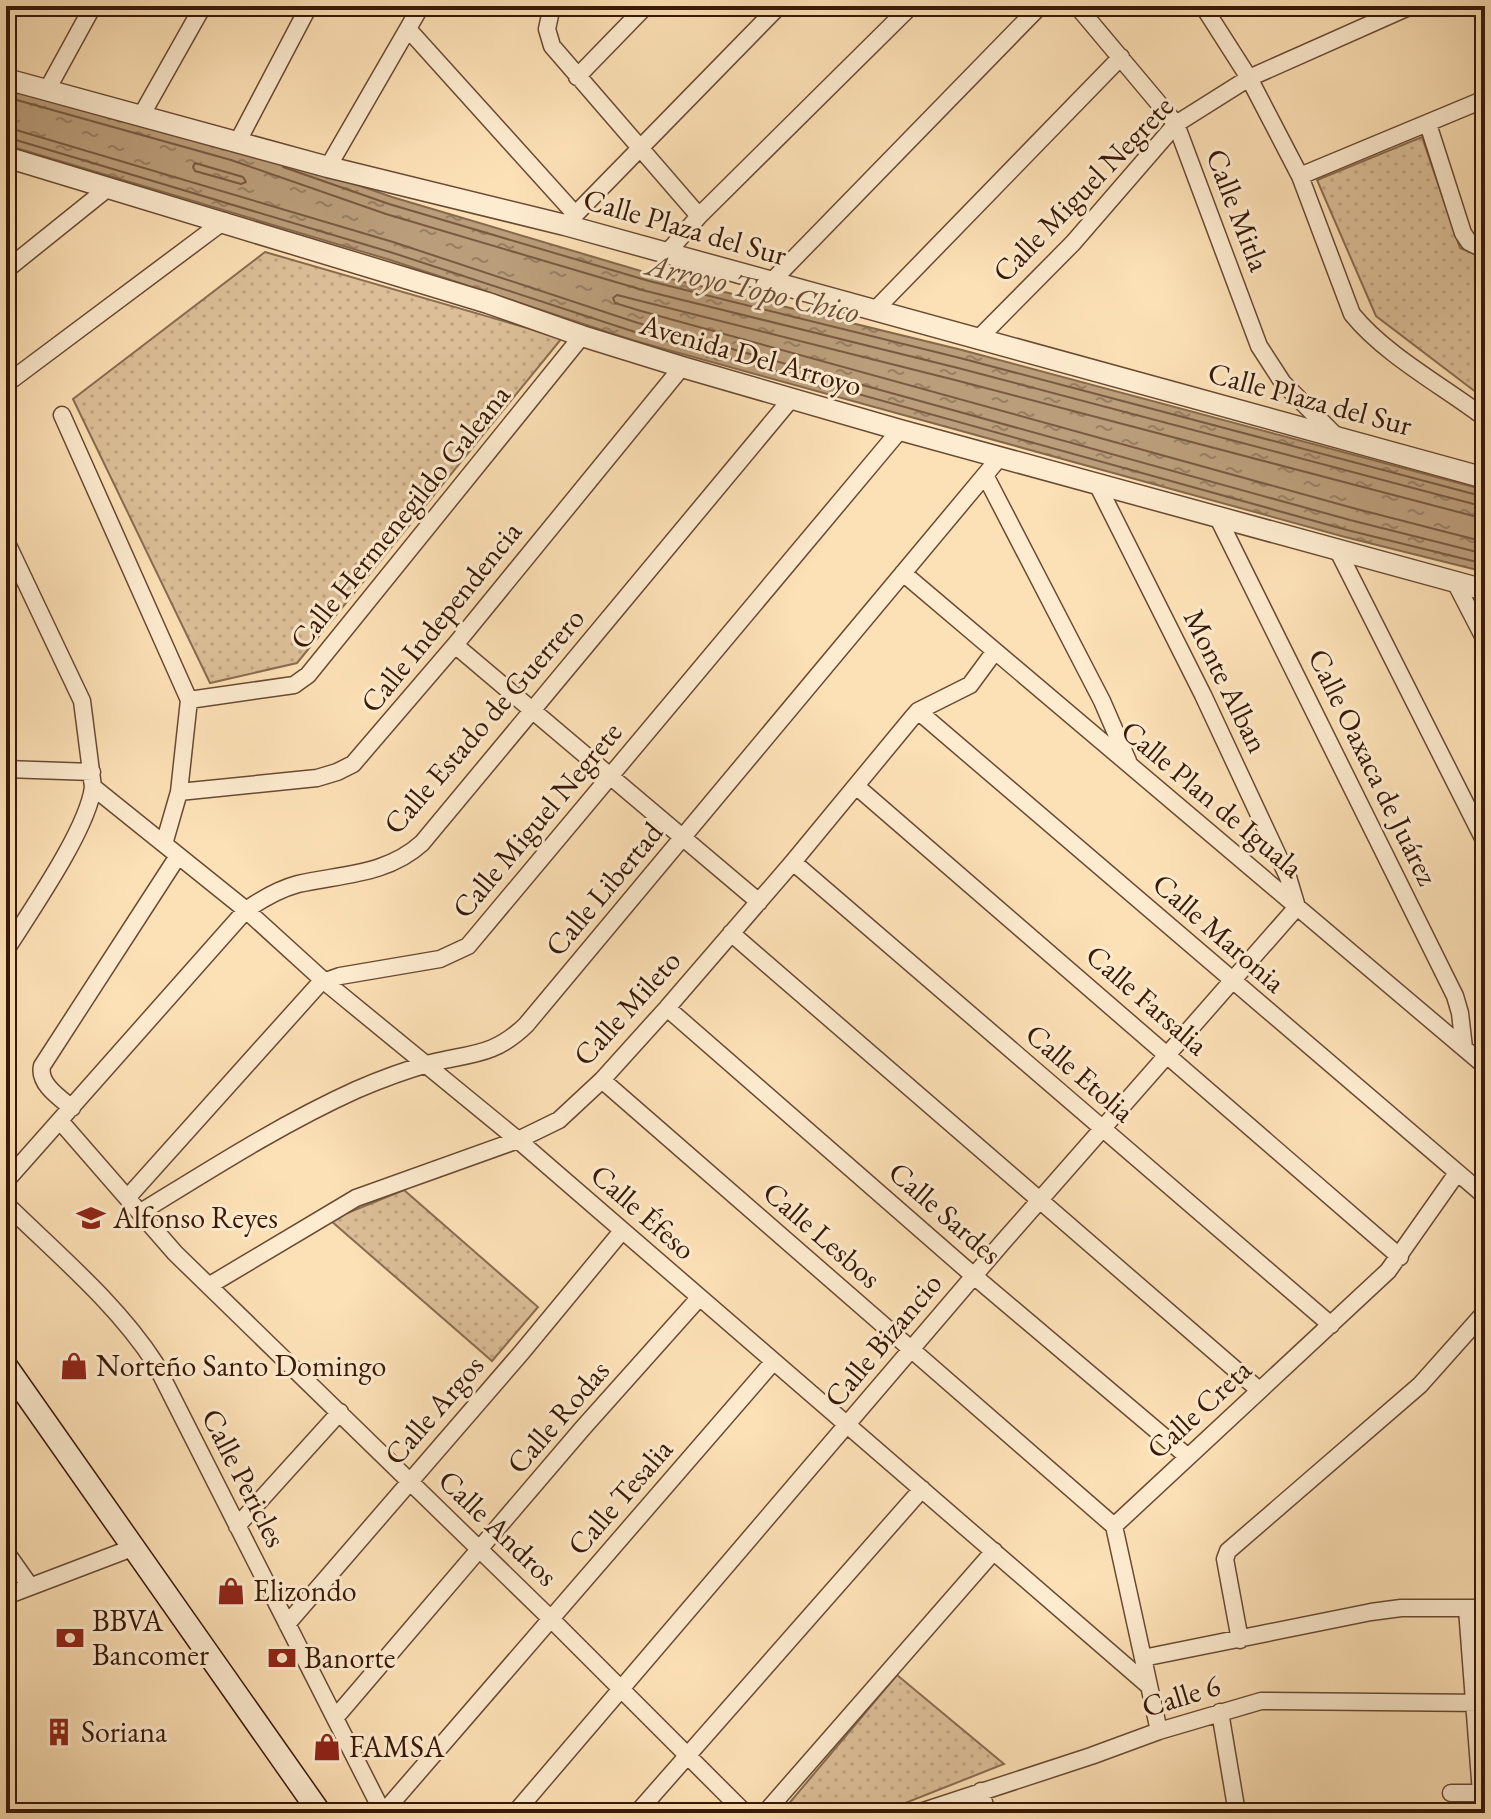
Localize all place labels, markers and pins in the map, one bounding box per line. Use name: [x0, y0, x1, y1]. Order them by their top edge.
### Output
place label: Alfonso Reyes: [112, 1198, 278, 1237]
school or university icon: Alfonso Reyes: [76, 1203, 106, 1233]
place label: Norteño Santo Domingo: [96, 1346, 386, 1385]
shop icon: Norteño Santo Domingo: [59, 1351, 89, 1381]
place label: Elizondo: [253, 1571, 357, 1610]
shop icon: Elizondo: [216, 1576, 246, 1606]
place label: BBVA Bancomer: [92, 1601, 209, 1674]
bank icon: BBVA Bancomer: [55, 1623, 85, 1653]
place label: Banorte: [304, 1638, 395, 1677]
bank icon: Banorte: [267, 1643, 297, 1673]
place label: Soriana: [81, 1712, 167, 1751]
building icon: Soriana: [44, 1717, 74, 1747]
place label: FAMSA: [349, 1727, 445, 1766]
shop icon: FAMSA: [312, 1732, 342, 1762]

